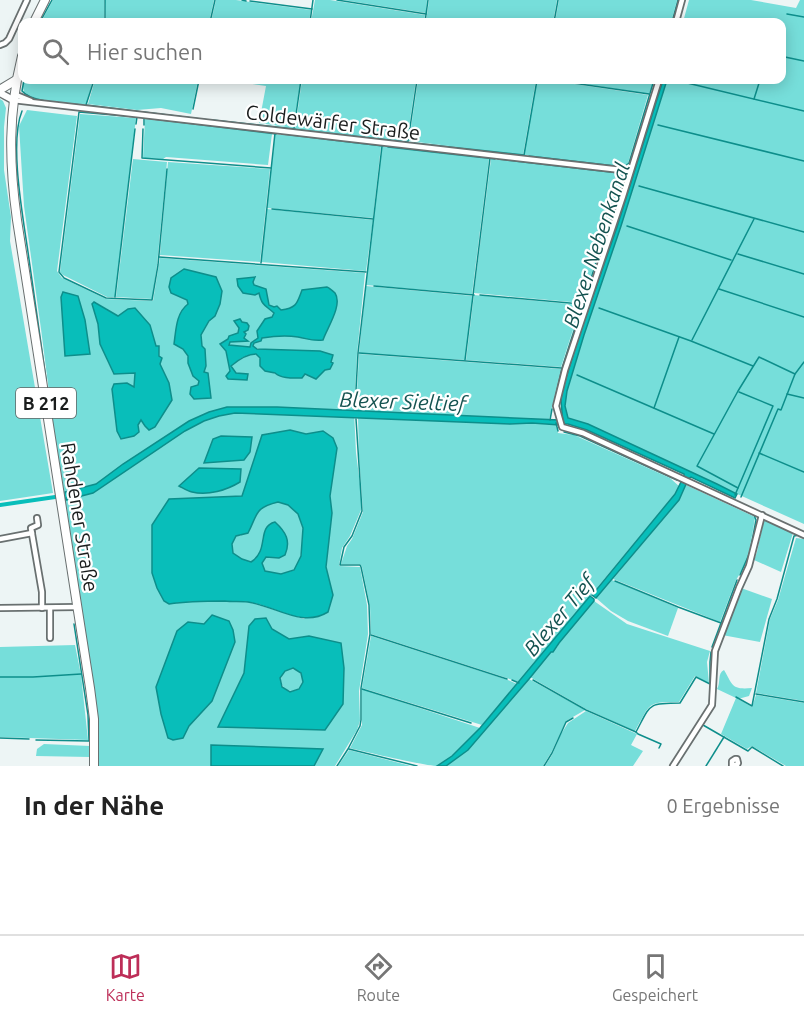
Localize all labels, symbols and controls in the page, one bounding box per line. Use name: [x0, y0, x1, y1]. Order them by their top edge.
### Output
search box: [18, 18, 786, 84]
icon: search: [39, 35, 72, 68]
text: Hier suchen: [87, 39, 203, 64]
street label: Coldewärfer Straße: [245, 100, 421, 144]
water label: Blexer Nebenkanal: [558, 159, 634, 331]
water label: Blexer Sieltief: [339, 387, 470, 415]
road number: B 212: [16, 388, 76, 418]
street label: Rahdener Straße: [57, 441, 103, 593]
water label: Blexer Tief: [518, 568, 602, 660]
text: In der Nähe: [24, 791, 164, 820]
text: 0 Ergebnisse: [666, 794, 780, 817]
tab: Karte: [106, 950, 145, 1004]
tab: Route: [357, 950, 400, 1004]
tab: Gespeichert: [612, 950, 698, 1004]

